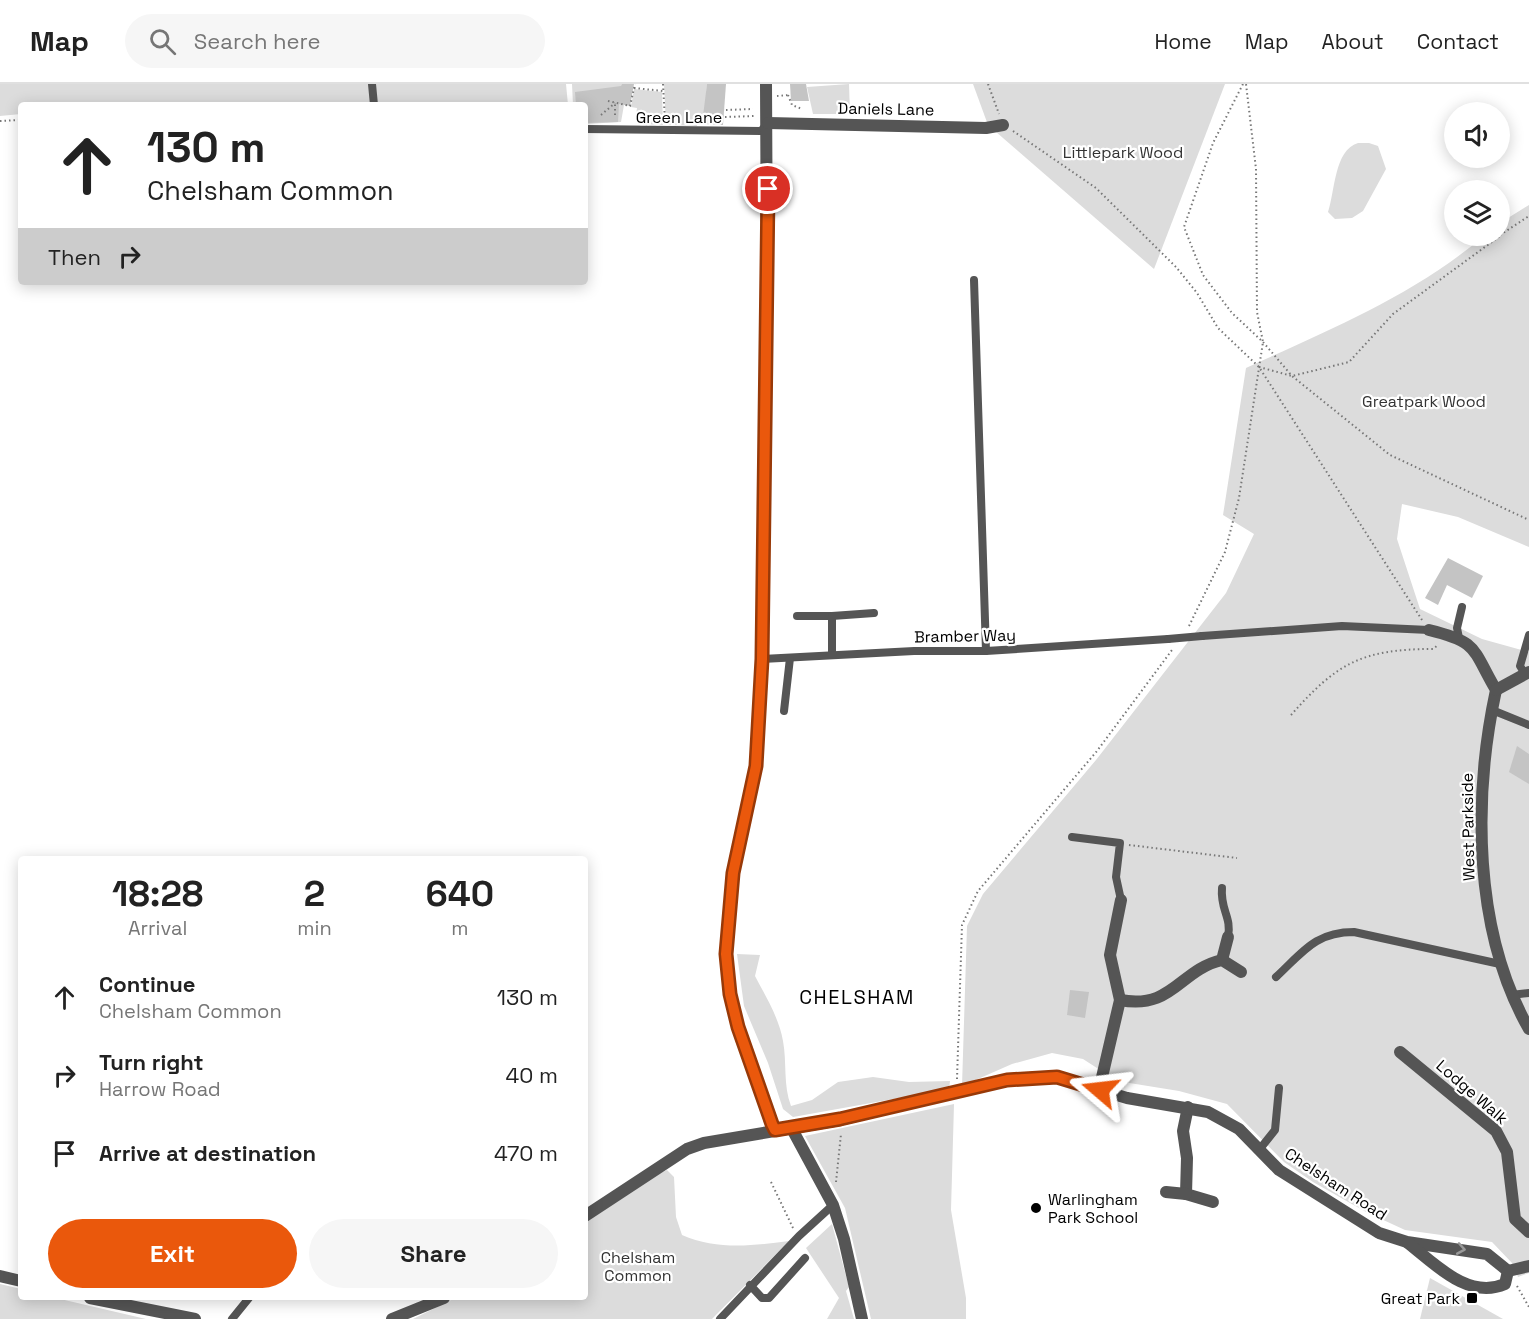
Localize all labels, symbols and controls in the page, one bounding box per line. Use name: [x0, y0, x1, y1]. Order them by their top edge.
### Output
search box: [125, 14, 545, 68]
text: Map: [30, 23, 89, 59]
icon: search: [146, 25, 179, 58]
text: Search here: [194, 27, 321, 55]
text: Home: [1154, 28, 1212, 55]
text: Map: [1245, 28, 1289, 55]
text: About: [1322, 28, 1384, 55]
text: Contact: [1417, 28, 1499, 55]
street label: Daniels Lane: [837, 98, 935, 120]
map controls: [1444, 102, 1510, 246]
button: sound: [1444, 102, 1510, 168]
street label: Green Lane: [636, 107, 722, 128]
text: 130 m: [147, 121, 265, 174]
icon: ahead: [48, 126, 126, 204]
park label: Littlepark Wood: [1063, 142, 1183, 163]
pin: [742, 163, 793, 214]
icon: arrive: [751, 172, 784, 205]
text: Chelsham Common: [147, 173, 394, 208]
button: layers: [1444, 180, 1510, 246]
icon: right: [113, 240, 146, 273]
text: Then: [48, 243, 101, 271]
park label: Greatpark Wood: [1362, 391, 1486, 412]
street label: Bramber Way: [914, 625, 1016, 647]
street label: West Parkside: [1457, 773, 1479, 881]
text: 18:28: [112, 871, 203, 917]
text: 2: [304, 871, 325, 917]
text: 640: [426, 871, 494, 917]
text: Arrival: [128, 915, 187, 941]
text: min: [297, 915, 332, 941]
text: m: [451, 915, 468, 941]
text: Continue: [99, 970, 195, 998]
icon: ahead: [48, 981, 81, 1014]
text: 130 m: [497, 983, 558, 1011]
district label: CHELSHAM: [799, 984, 915, 1010]
text: Chelsham Common: [99, 998, 282, 1024]
text: Turn right: [99, 1048, 204, 1076]
street label: Lodge Walk: [1432, 1055, 1512, 1129]
position arrow: [1068, 1058, 1132, 1122]
icon: right: [48, 1059, 81, 1092]
text: 40 m: [506, 1061, 558, 1089]
text: Harrow Road: [99, 1076, 221, 1102]
icon: arrive: [48, 1137, 81, 1170]
text: Arrive at destination: [99, 1139, 316, 1167]
text: 470 m: [494, 1139, 558, 1167]
street label: Chelsham Road: [1281, 1143, 1391, 1225]
place label: Warlingham Park School: [1048, 1189, 1138, 1228]
marker: Warlingham Park School: [1029, 1201, 1043, 1215]
button: Exit: [48, 1219, 297, 1288]
button: Share: [309, 1219, 558, 1288]
one-way arrow: [1456, 1243, 1465, 1255]
park label: Chelsham Common: [601, 1247, 675, 1286]
place label: Great Park: [1381, 1288, 1460, 1309]
marker: Great Park: [1465, 1291, 1479, 1305]

